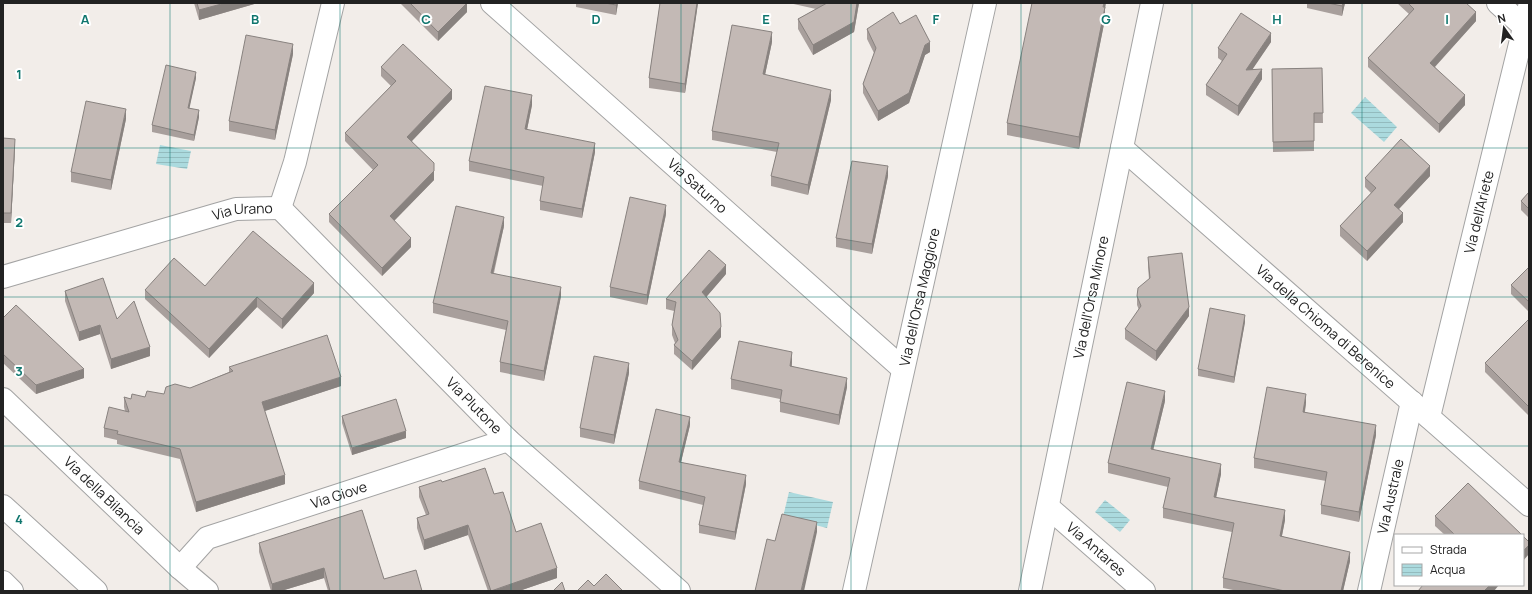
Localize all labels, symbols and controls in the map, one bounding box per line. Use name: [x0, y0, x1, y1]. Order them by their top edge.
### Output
north arrow: [1484, 8, 1524, 48]
text: A: [81, 10, 90, 28]
text: B: [251, 10, 259, 28]
text: C: [421, 10, 431, 28]
text: D: [591, 10, 601, 28]
text: E: [762, 10, 770, 28]
text: F: [933, 10, 940, 28]
text: G: [1101, 10, 1111, 28]
text: H: [1272, 10, 1282, 28]
text: I: [1445, 10, 1449, 28]
text: N: [1496, 10, 1507, 26]
text: 1: [16, 65, 22, 83]
street label: Via Saturno: [664, 154, 732, 217]
street label: Via dell'Ariete: [1459, 168, 1498, 255]
street label: Via Urano: [210, 198, 273, 224]
text: 2: [15, 213, 23, 231]
street label: Via dell'Orsa Maggiore: [894, 226, 944, 368]
street label: Via dell'Orsa Minore: [1068, 234, 1112, 360]
street label: Via della Chioma di Berenice: [1252, 260, 1400, 393]
text: 3: [15, 362, 23, 380]
street label: Via Plutone: [442, 373, 507, 438]
street label: Via della Bilancia: [60, 452, 149, 539]
street label: Via Australe: [1372, 457, 1408, 536]
street label: Via Giove: [308, 477, 369, 513]
text: 4: [15, 510, 23, 528]
street label: Via Antares: [1063, 518, 1130, 580]
legend: [1394, 534, 1524, 586]
text: Strada: [1430, 541, 1467, 558]
text: Acqua: [1430, 561, 1465, 578]

